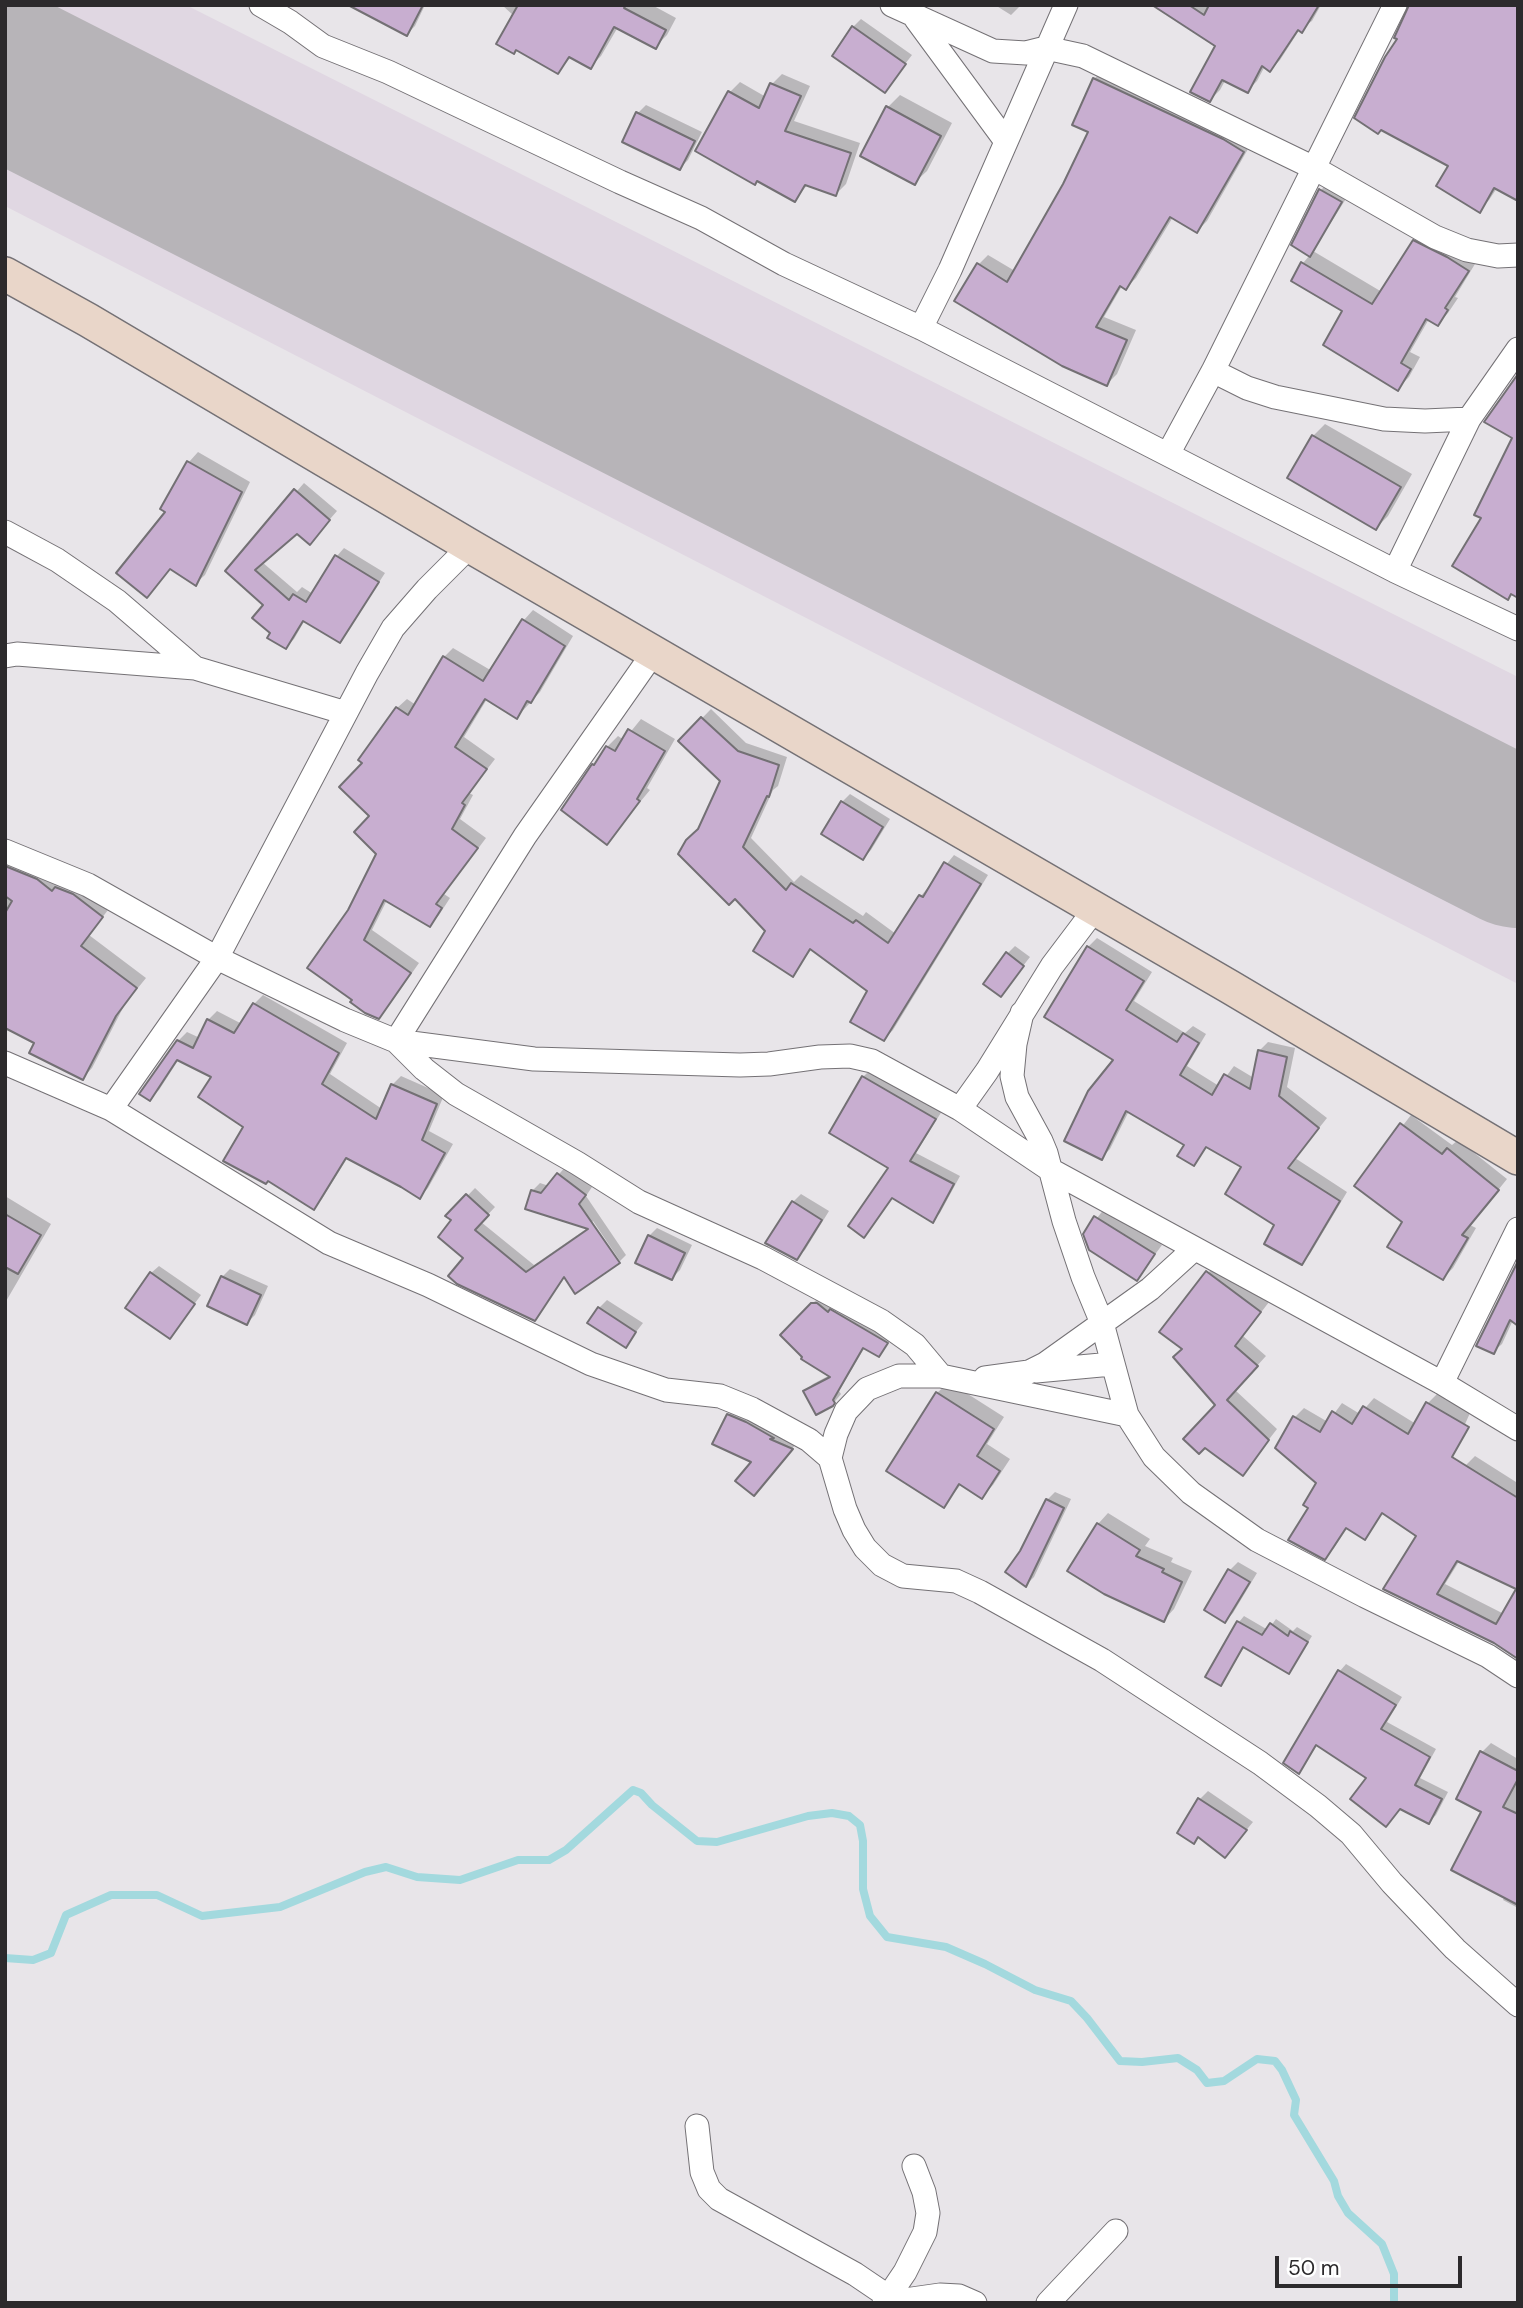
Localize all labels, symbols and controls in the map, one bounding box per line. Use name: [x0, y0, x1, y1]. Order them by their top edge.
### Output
scale bar: [1278, 2242, 1465, 2286]
text: 50 m: [1288, 2254, 1339, 2282]

